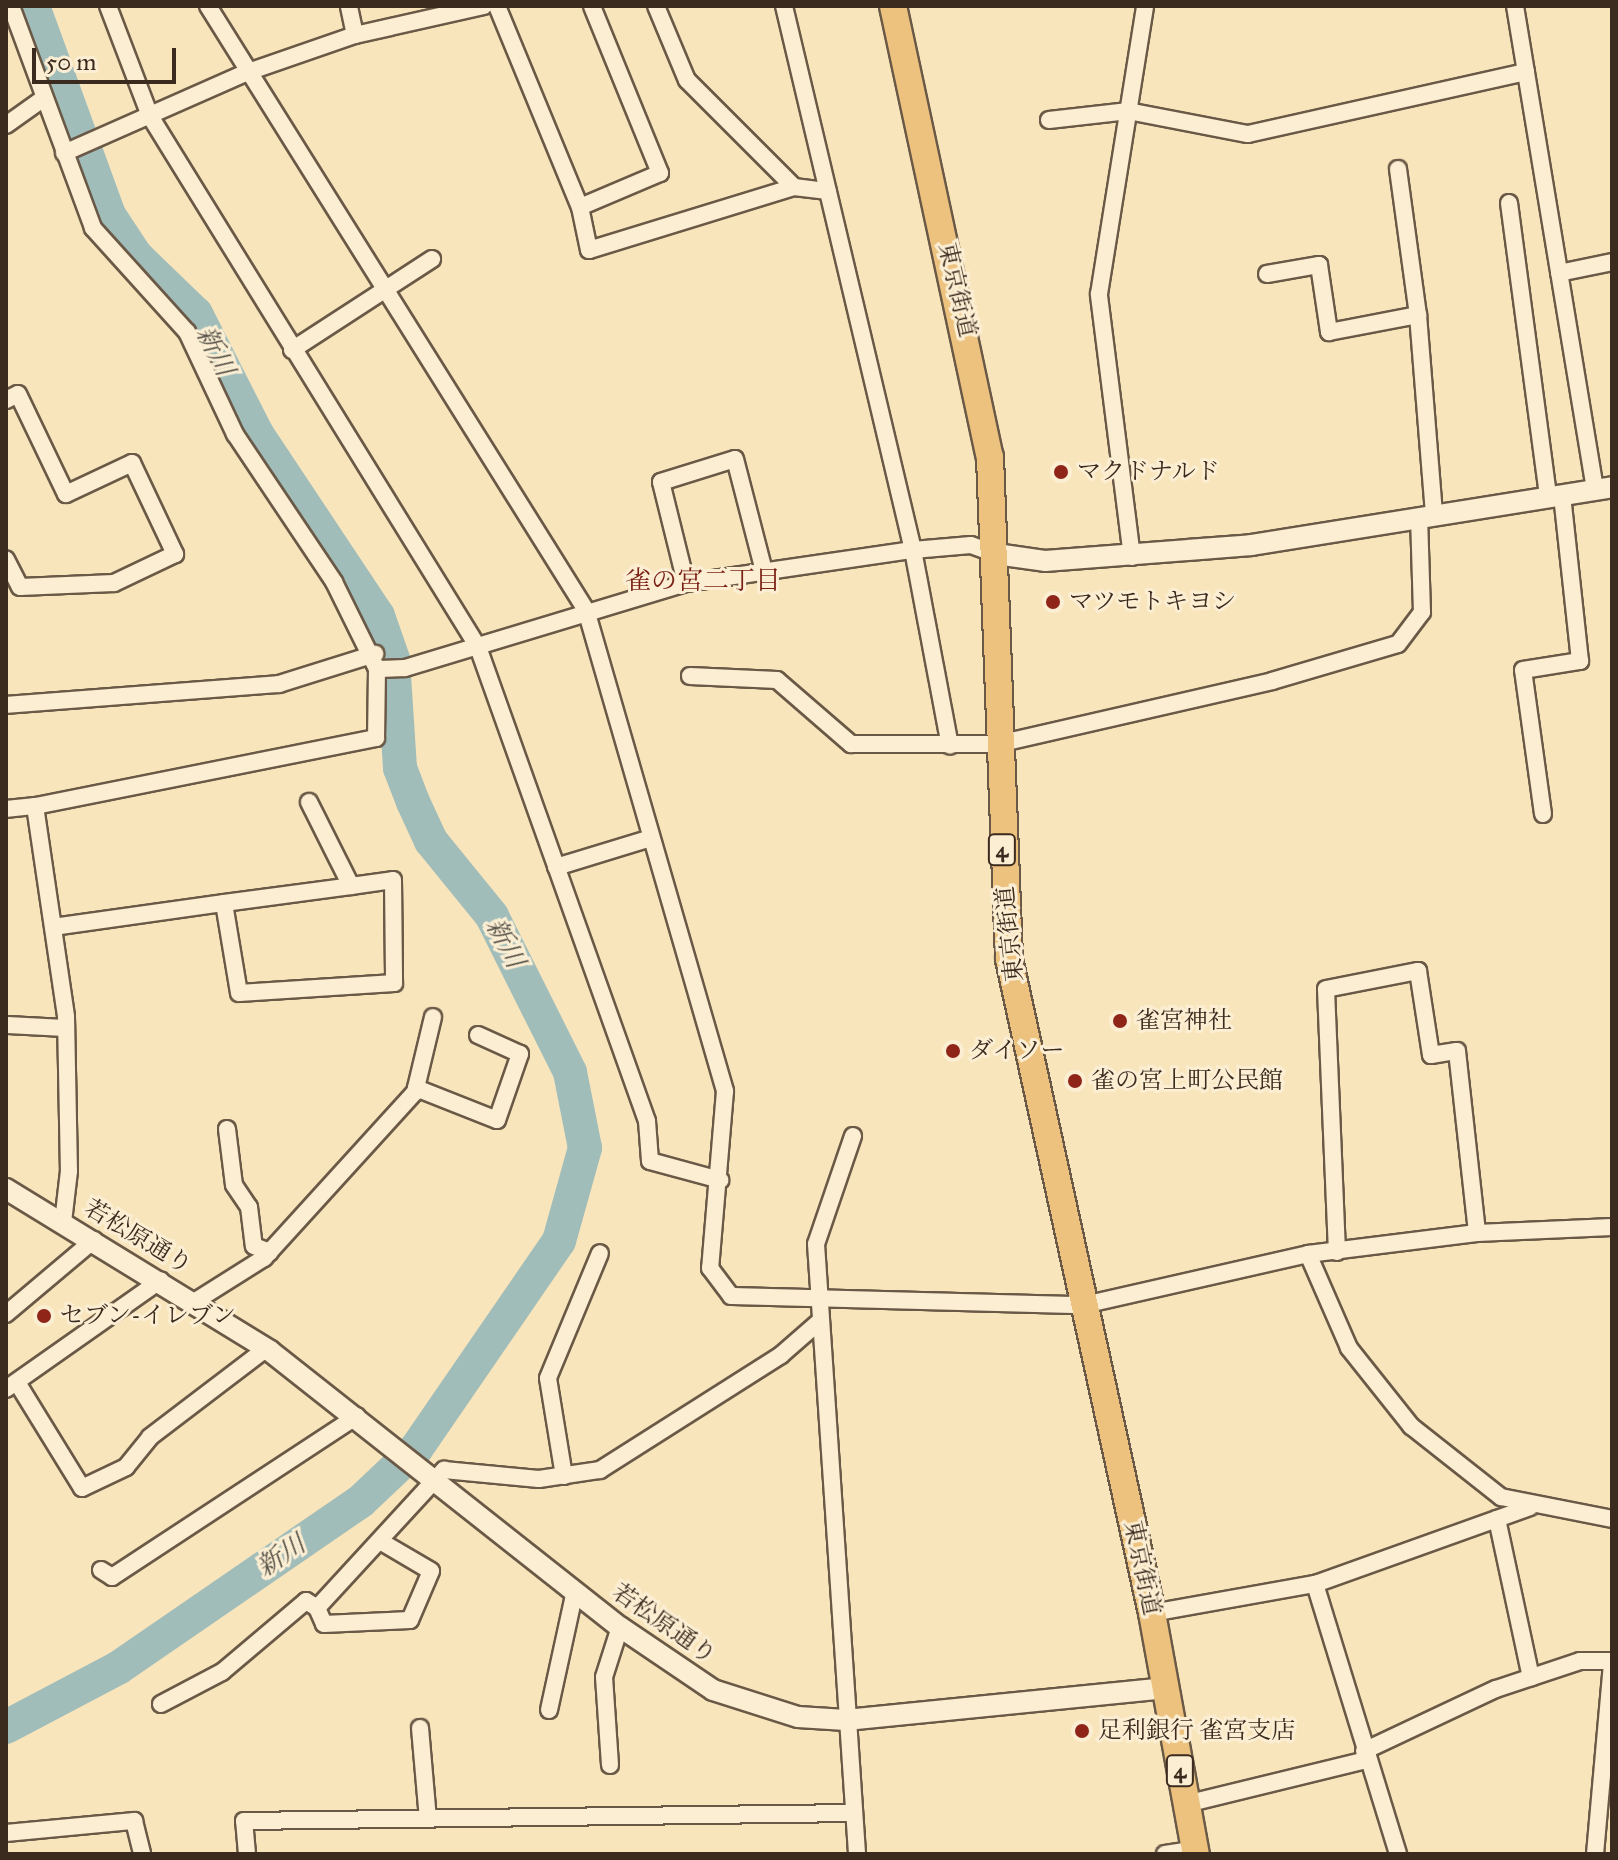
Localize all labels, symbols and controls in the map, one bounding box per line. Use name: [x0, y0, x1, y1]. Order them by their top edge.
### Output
scale bar: [36, 32, 180, 82]
text: 50 m: [46, 47, 96, 77]
street label: 東京街道: [932, 240, 982, 340]
water label: 新川: [189, 321, 241, 381]
place label: マクドナルド: [1077, 458, 1221, 486]
marker: マクドナルド: [1052, 463, 1070, 481]
district label: 雀の宮二丁目: [625, 565, 781, 597]
place label: マツモトキヨシ: [1069, 588, 1237, 616]
marker: マツモトキヨシ: [1044, 593, 1062, 611]
road number: 4: [986, 832, 1018, 868]
street label: 東京街道: [991, 885, 1029, 983]
water label: 新川: [479, 913, 531, 973]
place label: 雀宮神社: [1136, 1007, 1232, 1035]
marker: 雀宮神社: [1111, 1012, 1129, 1030]
place label: ダイソー: [969, 1037, 1065, 1065]
marker: ダイソー: [944, 1042, 962, 1060]
place label: 雀の宮上町公民館: [1091, 1067, 1283, 1095]
marker: 雀の宮上町公民館: [1066, 1072, 1084, 1090]
street label: 若松原通り: [79, 1194, 197, 1280]
place label: セブン-イレブン: [60, 1302, 238, 1330]
marker: セブン-イレブン: [35, 1307, 53, 1325]
street label: 東京街道: [1118, 1518, 1166, 1618]
water label: 新川: [251, 1529, 311, 1583]
street label: 若松原通り: [607, 1578, 721, 1670]
place label: 足利銀行 雀宮支店: [1098, 1717, 1295, 1745]
marker: 足利銀行 雀宮支店: [1073, 1722, 1091, 1740]
road number: 4: [1164, 1753, 1196, 1789]

